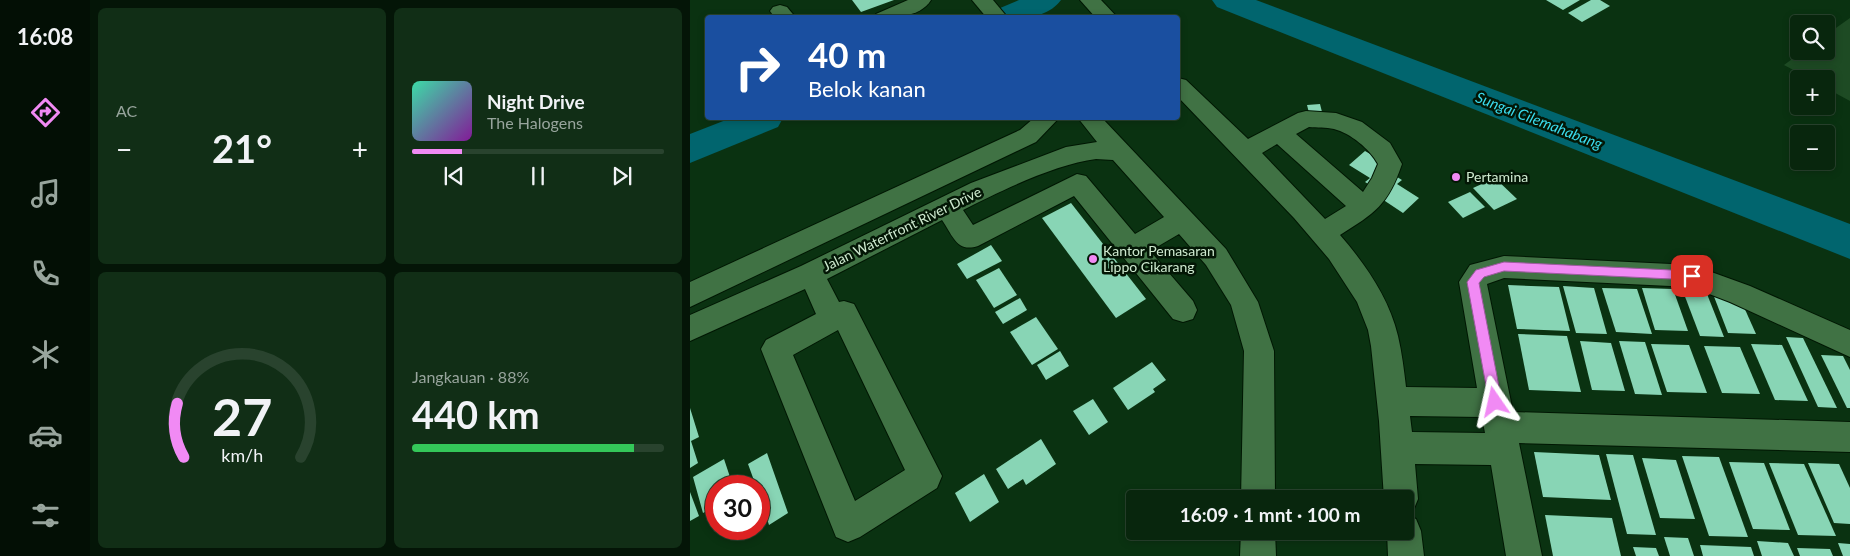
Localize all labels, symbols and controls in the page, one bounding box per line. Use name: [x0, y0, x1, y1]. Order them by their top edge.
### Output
map controls: [1790, 15, 1835, 170]
button: search: [1790, 15, 1835, 60]
text: 16:08: [17, 23, 73, 50]
text: 40 m: [808, 33, 886, 75]
icon: right: [725, 35, 790, 100]
button: +: [1790, 70, 1835, 115]
text: Belok kanan: [808, 75, 926, 102]
water label: Sungai Cilemahabang: [1473, 88, 1606, 153]
text: Night Drive: [487, 90, 585, 113]
icon: directions: [28, 95, 63, 130]
text: AC: [116, 101, 137, 120]
text: The Halogens: [487, 113, 583, 132]
text: 21°: [212, 125, 272, 171]
button: −: [1790, 125, 1835, 170]
text: −: [116, 132, 132, 166]
text: +: [352, 132, 368, 166]
icon: previous: [440, 162, 468, 190]
icon: pause: [524, 162, 552, 190]
icon: next: [608, 162, 636, 190]
place label: Pertamina: [1466, 168, 1528, 185]
marker: Pertamina: [1450, 171, 1462, 183]
icon: music: [28, 176, 63, 211]
street label: Jalan Waterfront River Drive: [820, 183, 984, 274]
place label: Kantor Pemasaran Lippo Cikarang: [1103, 242, 1215, 275]
marker: Kantor Pemasaran Lippo Cikarang: [1087, 253, 1099, 265]
pin: [1671, 255, 1713, 297]
icon: phone: [28, 256, 63, 291]
icon: arrive: [1678, 262, 1706, 290]
icon: climate: [28, 337, 63, 372]
text: Jangkauan · 88%: [412, 367, 529, 386]
position arrow: [1468, 375, 1520, 427]
text: 27: [212, 385, 272, 447]
text: 440 km: [412, 391, 540, 437]
icon: car: [28, 418, 63, 453]
text: km/h: [221, 444, 263, 466]
speed limit sign: 30: [705, 475, 770, 540]
icon: filters: [28, 498, 63, 533]
text: 16:09 · 1 mnt · 100 m: [1180, 503, 1360, 526]

